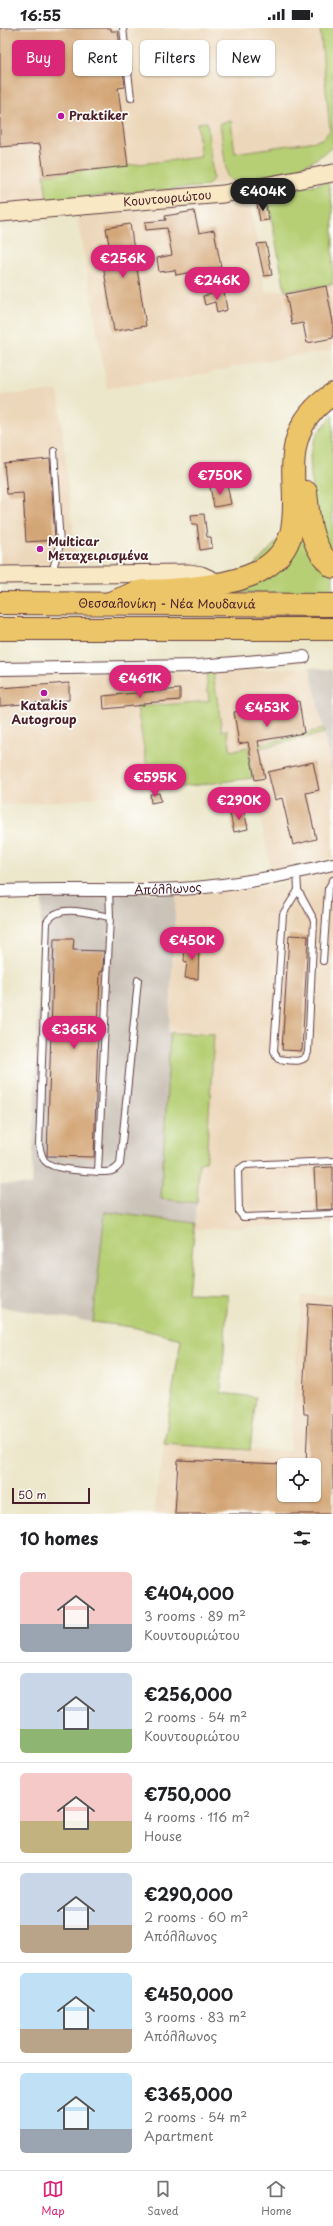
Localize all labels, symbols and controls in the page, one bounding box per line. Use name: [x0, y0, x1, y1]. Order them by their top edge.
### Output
text: 16:55: [20, 3, 61, 26]
chip: Buy: [12, 40, 65, 76]
chip: Rent: [73, 40, 132, 76]
chip: Filters: [140, 40, 209, 76]
chip: New: [217, 40, 275, 76]
place label: Praktiker: [69, 106, 129, 124]
marker: Praktiker: [56, 111, 66, 121]
pin: €404K: [235, 178, 291, 212]
text: €404K: [239, 181, 287, 200]
street label: Κουντουριώτου: [122, 185, 212, 210]
pin: €256K: [95, 245, 151, 279]
text: €256K: [100, 248, 146, 267]
pin: €246K: [189, 267, 245, 301]
text: €246K: [194, 270, 240, 289]
pin: €750K: [192, 462, 248, 496]
text: €750K: [198, 465, 242, 484]
place label: Multicar Μεταχειρισμένα: [48, 532, 149, 564]
marker: Multicar Μεταχειρισμένα: [35, 544, 45, 554]
street label: Θεσσαλονίκη - Νέα Μουδανιά: [78, 593, 256, 613]
pin: €461K: [112, 665, 168, 699]
text: €461K: [118, 668, 162, 687]
marker: Katakis Autogroup: [39, 688, 49, 698]
pin: €453K: [239, 694, 295, 728]
place label: Katakis Autogroup: [11, 696, 77, 728]
text: €453K: [245, 697, 290, 716]
pin: €595K: [127, 764, 183, 798]
text: €595K: [133, 767, 177, 786]
pin: €290K: [211, 787, 267, 821]
text: €290K: [216, 790, 262, 809]
street label: Απόλλωνος: [134, 877, 202, 898]
pin: €450K: [164, 927, 220, 961]
text: €450K: [169, 930, 215, 949]
pin: €365K: [46, 1016, 102, 1050]
text: €365K: [51, 1019, 97, 1038]
map controls: [277, 1458, 321, 1502]
button: locate: [277, 1458, 321, 1502]
scale bar: [12, 1486, 90, 1505]
text: 50 m: [18, 1486, 47, 1503]
text: 10 homes: [20, 1525, 98, 1551]
icon: filters: [291, 1527, 313, 1549]
text: €404,000: [144, 1580, 234, 1606]
icon: home: [52, 1588, 100, 1636]
text: 3 rooms · 89 m²: [144, 1606, 246, 1625]
text: Κουντουριώτου: [144, 1625, 240, 1644]
text: €256,000: [144, 1681, 232, 1707]
icon: home: [52, 1689, 100, 1737]
text: 2 rooms · 54 m²: [144, 1707, 247, 1726]
text: Κουντουριώτου: [144, 1726, 240, 1745]
text: €750,000: [144, 1781, 231, 1807]
icon: home: [52, 1789, 100, 1837]
text: 4 rooms · 116 m²: [144, 1807, 250, 1826]
text: House: [144, 1826, 182, 1845]
text: €290,000: [144, 1881, 233, 1907]
icon: home: [52, 1889, 100, 1937]
text: 2 rooms · 60 m²: [144, 1907, 249, 1926]
text: Απόλλωνος: [144, 1926, 217, 1945]
text: €450,000: [144, 1981, 233, 2007]
icon: home: [52, 1989, 100, 2037]
text: 3 rooms · 83 m²: [144, 2007, 247, 2026]
text: Απόλλωνος: [144, 2026, 217, 2045]
text: €365,000: [144, 2081, 233, 2107]
icon: home: [52, 2089, 100, 2137]
text: 2 rooms · 54 m²: [144, 2107, 247, 2126]
text: Apartment: [144, 2126, 213, 2145]
tab: Map: [41, 2178, 65, 2219]
tab: Saved: [147, 2178, 179, 2219]
tab: Home: [261, 2178, 292, 2219]

